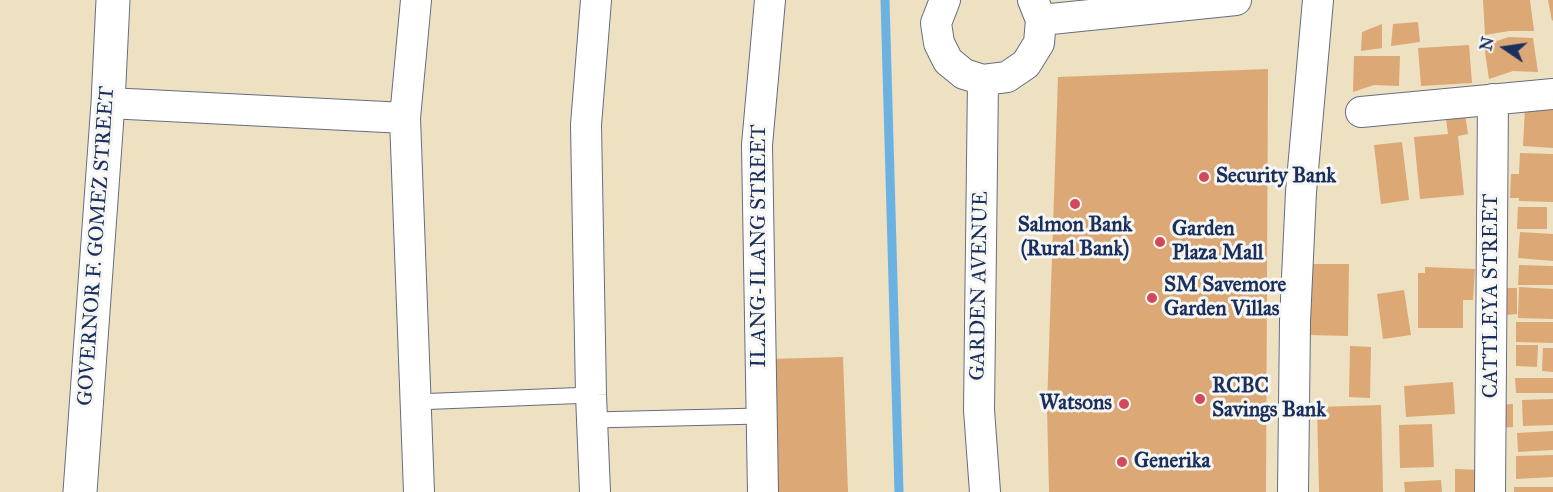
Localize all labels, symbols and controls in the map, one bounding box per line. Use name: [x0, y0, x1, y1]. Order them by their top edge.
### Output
north arrow: [1475, 18, 1535, 78]
text: N: [1476, 35, 1498, 53]
street label: GOVERNOR F. GOMEZ STREET: [73, 85, 121, 407]
street label: ILANG-ILANG STREET: [747, 124, 773, 368]
place label: Security Bank: [1216, 164, 1336, 190]
marker: Security Bank: [1197, 170, 1211, 184]
street label: GARDEN AVENUE: [966, 191, 994, 381]
street label: CATTLEYA STREET: [1479, 194, 1505, 398]
marker: Salmon Bank (Rural Bank): [1068, 197, 1082, 211]
place label: Salmon Bank (Rural Bank): [1018, 213, 1132, 263]
place label: Garden Plaza Mall: [1172, 217, 1264, 267]
marker: Garden Plaza Mall: [1153, 235, 1167, 249]
place label: SM Savemore Garden Villas: [1164, 273, 1286, 323]
marker: SM Savemore Garden Villas: [1145, 291, 1159, 305]
place label: RCBC Savings Bank: [1212, 374, 1326, 424]
place label: Watsons: [1039, 391, 1112, 417]
marker: RCBC Savings Bank: [1193, 392, 1207, 406]
marker: Watsons: [1117, 397, 1131, 411]
place label: Generika: [1134, 449, 1210, 475]
marker: Generika: [1115, 455, 1129, 469]

